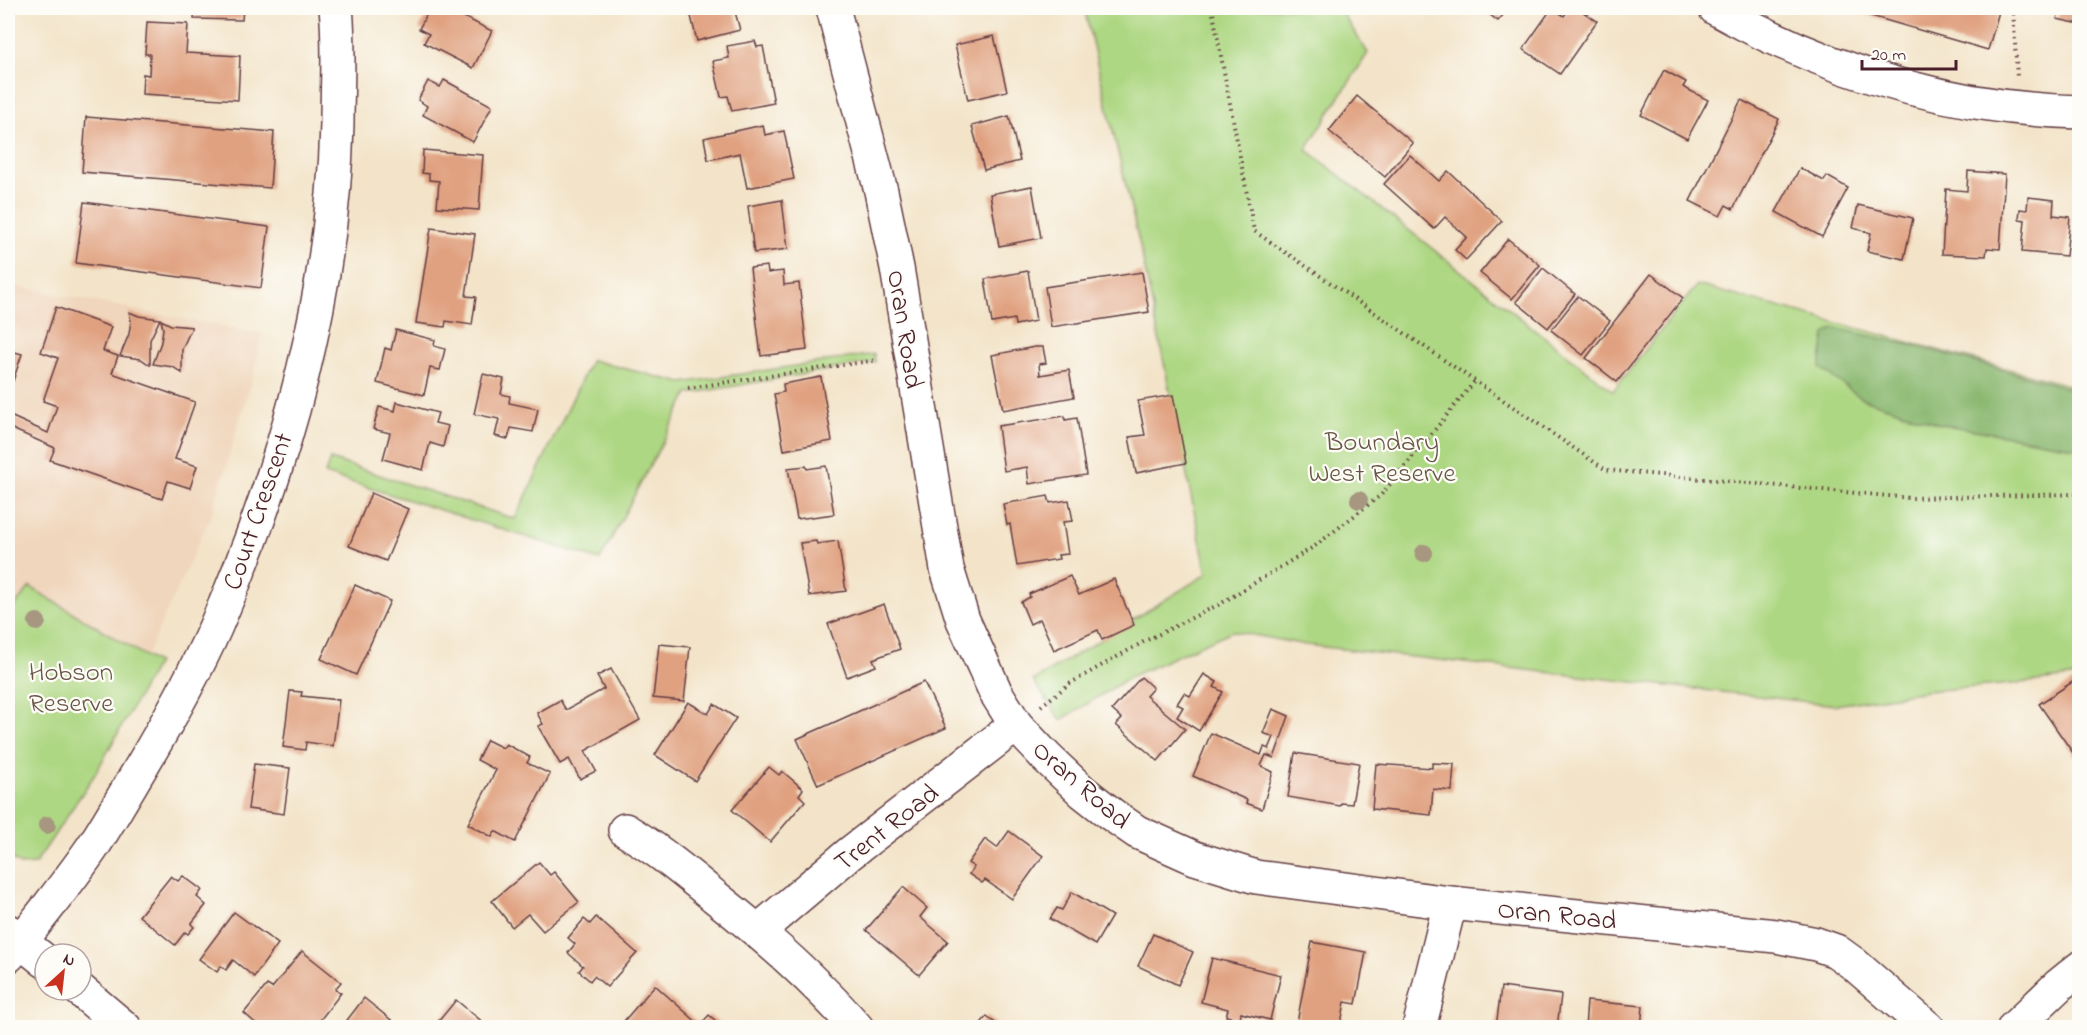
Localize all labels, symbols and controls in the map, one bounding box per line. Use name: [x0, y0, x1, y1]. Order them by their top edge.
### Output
scale bar: [1862, 33, 1956, 71]
text: 20 m: [1871, 43, 1906, 69]
street label: Oran Road: [875, 267, 932, 391]
park label: Boundary West Reserve: [1308, 424, 1456, 494]
street label: Court Crescent: [214, 428, 304, 596]
park label: Hobson Reserve: [29, 654, 114, 724]
street label: Oran Road: [1022, 732, 1138, 840]
street label: Trent Road: [827, 775, 948, 882]
street label: Oran Road: [1495, 891, 1618, 942]
north arrow: [33, 942, 93, 1002]
text: N: [59, 947, 79, 974]

